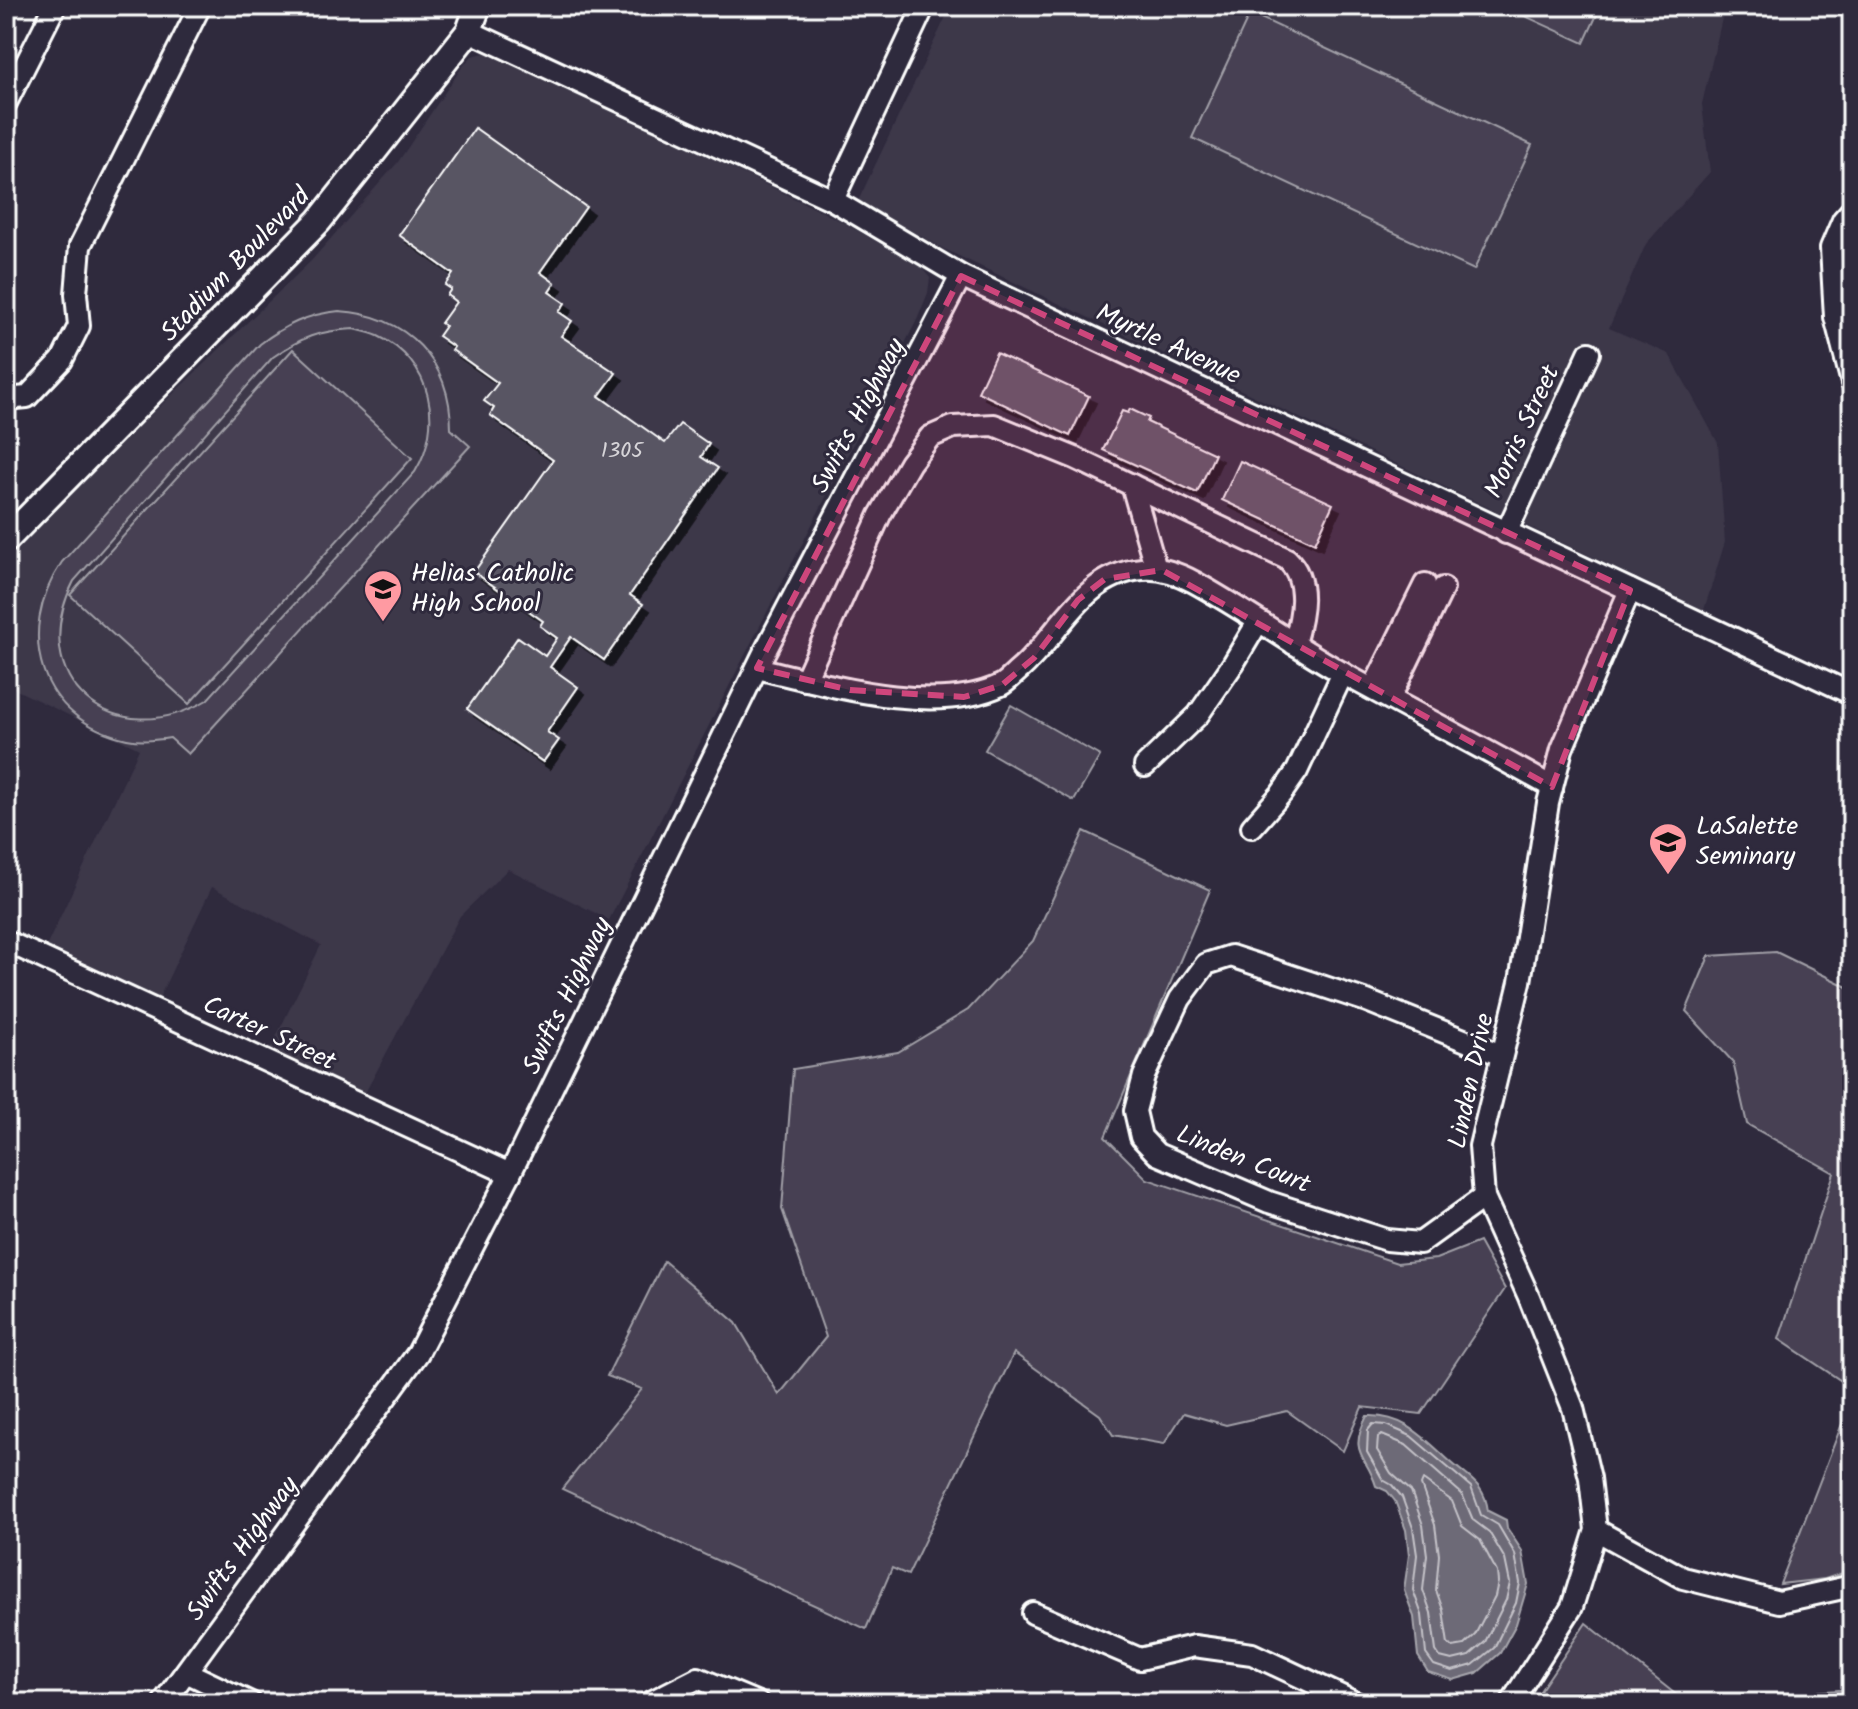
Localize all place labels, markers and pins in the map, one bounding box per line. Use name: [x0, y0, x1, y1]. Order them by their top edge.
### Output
place label: Helias Catholic High School: [411, 553, 574, 625]
school or university icon: Helias Catholic High School: [362, 568, 404, 623]
place label: LaSalette Seminary: [1696, 806, 1799, 878]
school or university icon: LaSalette Seminary: [1647, 821, 1689, 876]

